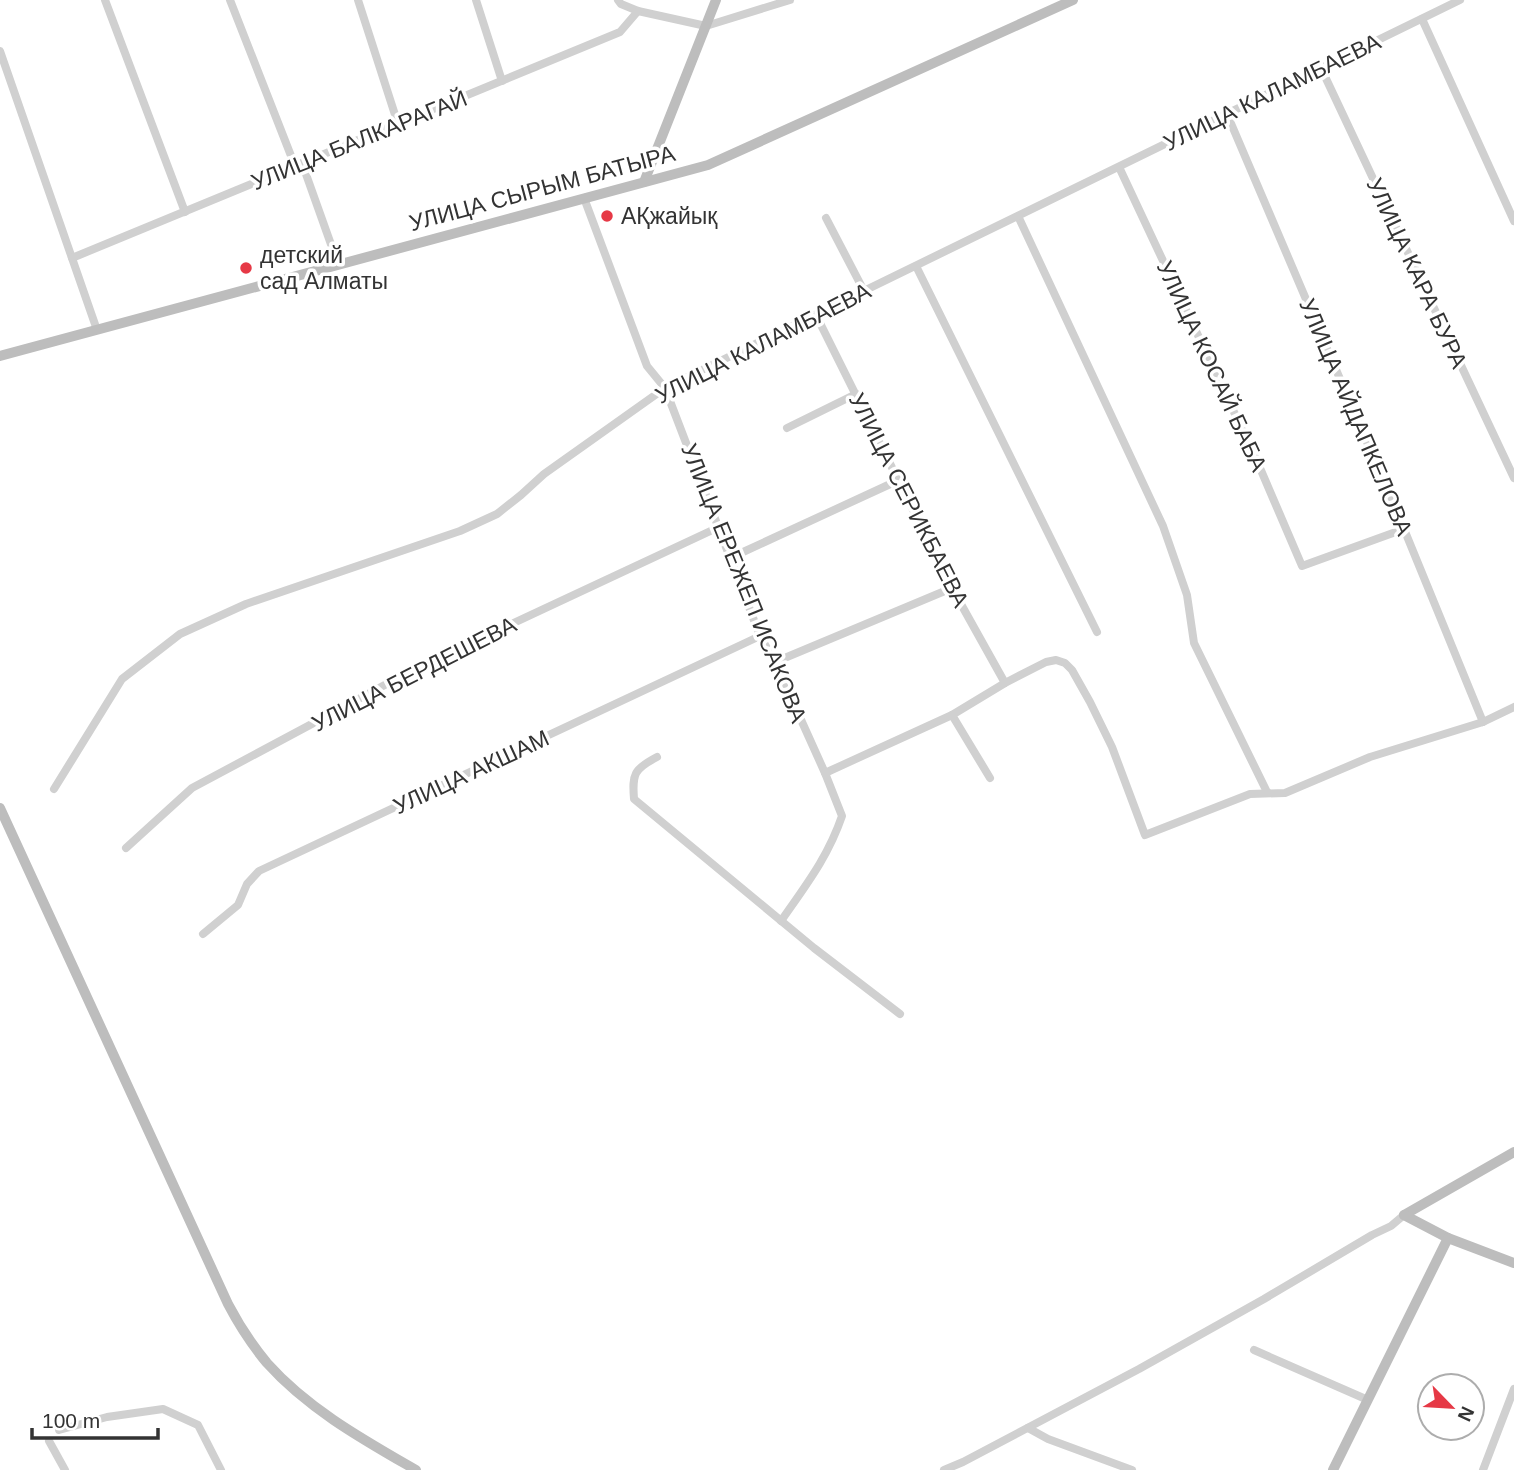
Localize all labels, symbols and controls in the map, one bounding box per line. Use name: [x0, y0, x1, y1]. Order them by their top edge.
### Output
street label: УЛИЦА КАЛАМБАЕВА: [1159, 28, 1385, 156]
street label: УЛИЦА БАЛКАРАГАЙ: [247, 84, 471, 195]
street label: УЛИЦА СЫРЫМ БАТЫРА: [406, 140, 678, 236]
street label: УЛИЦА КАРА БУРА: [1362, 174, 1473, 373]
place label: АҚжайық: [621, 203, 718, 229]
marker: АҚжайық: [599, 208, 615, 224]
place label: детский сад Алматы: [260, 242, 388, 294]
street label: УЛИЦА КОСАЙ БАБА: [1152, 256, 1273, 476]
marker: детский сад Алматы: [238, 260, 254, 276]
street label: УЛИЦА КАЛАМБАЕВА: [651, 277, 876, 409]
street label: УЛИЦА АЙДАПКЕЛОВА: [1294, 294, 1419, 540]
street label: УЛИЦА СЕРИКБАЕВА: [844, 389, 975, 612]
street label: УЛИЦА ЕРЕЖЕП ИСАКОВА: [676, 440, 812, 727]
street label: УЛИЦА БЕРДЕШЕВА: [308, 611, 521, 737]
street label: УЛИЦА АКШАМ: [389, 725, 553, 819]
north arrow: [1416, 1372, 1486, 1442]
scale bar: [32, 1396, 158, 1440]
text: N: [1454, 1403, 1478, 1425]
text: 100 m: [42, 1409, 100, 1432]

